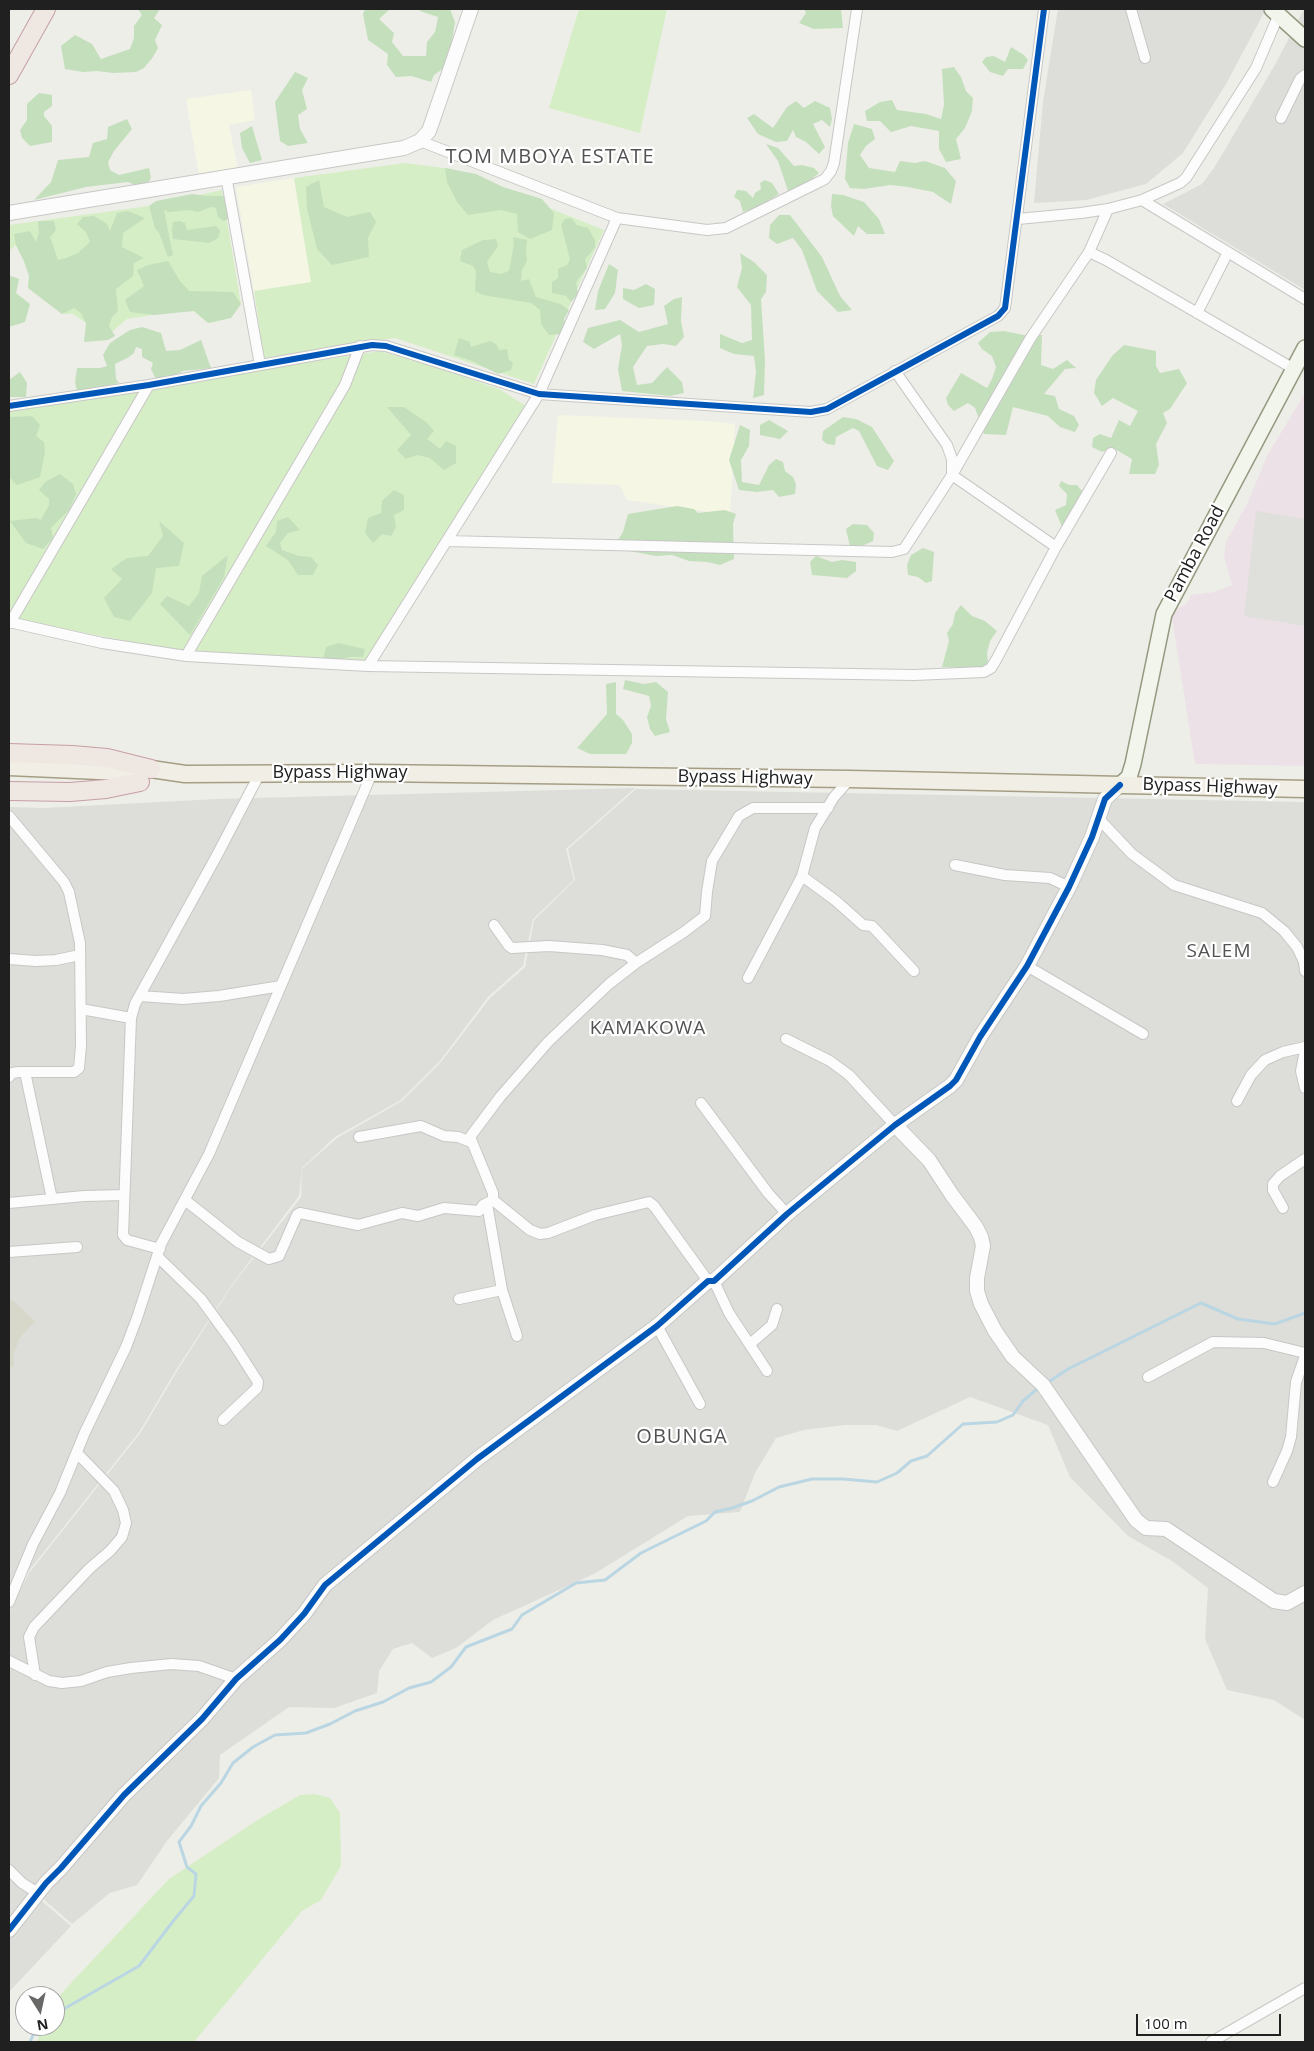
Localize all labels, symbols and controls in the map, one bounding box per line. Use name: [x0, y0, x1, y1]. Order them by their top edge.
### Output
district label: TOM MBOYA ESTATE: [443, 145, 657, 169]
street label: Pamba Road: [1161, 502, 1229, 606]
street label: Bypass Highway: [272, 762, 408, 784]
street label: Bypass Highway: [677, 766, 813, 790]
street label: Bypass Highway: [1142, 774, 1278, 800]
district label: SALEM: [1186, 941, 1252, 963]
district label: KAMAKOWA: [589, 1018, 707, 1040]
district label: OBUNGA: [636, 1425, 728, 1449]
north arrow: [15, 1986, 65, 2036]
scale bar: [1139, 2004, 1284, 2036]
text: 100 m: [1144, 2013, 1188, 2033]
text: N: [35, 2015, 50, 2036]

